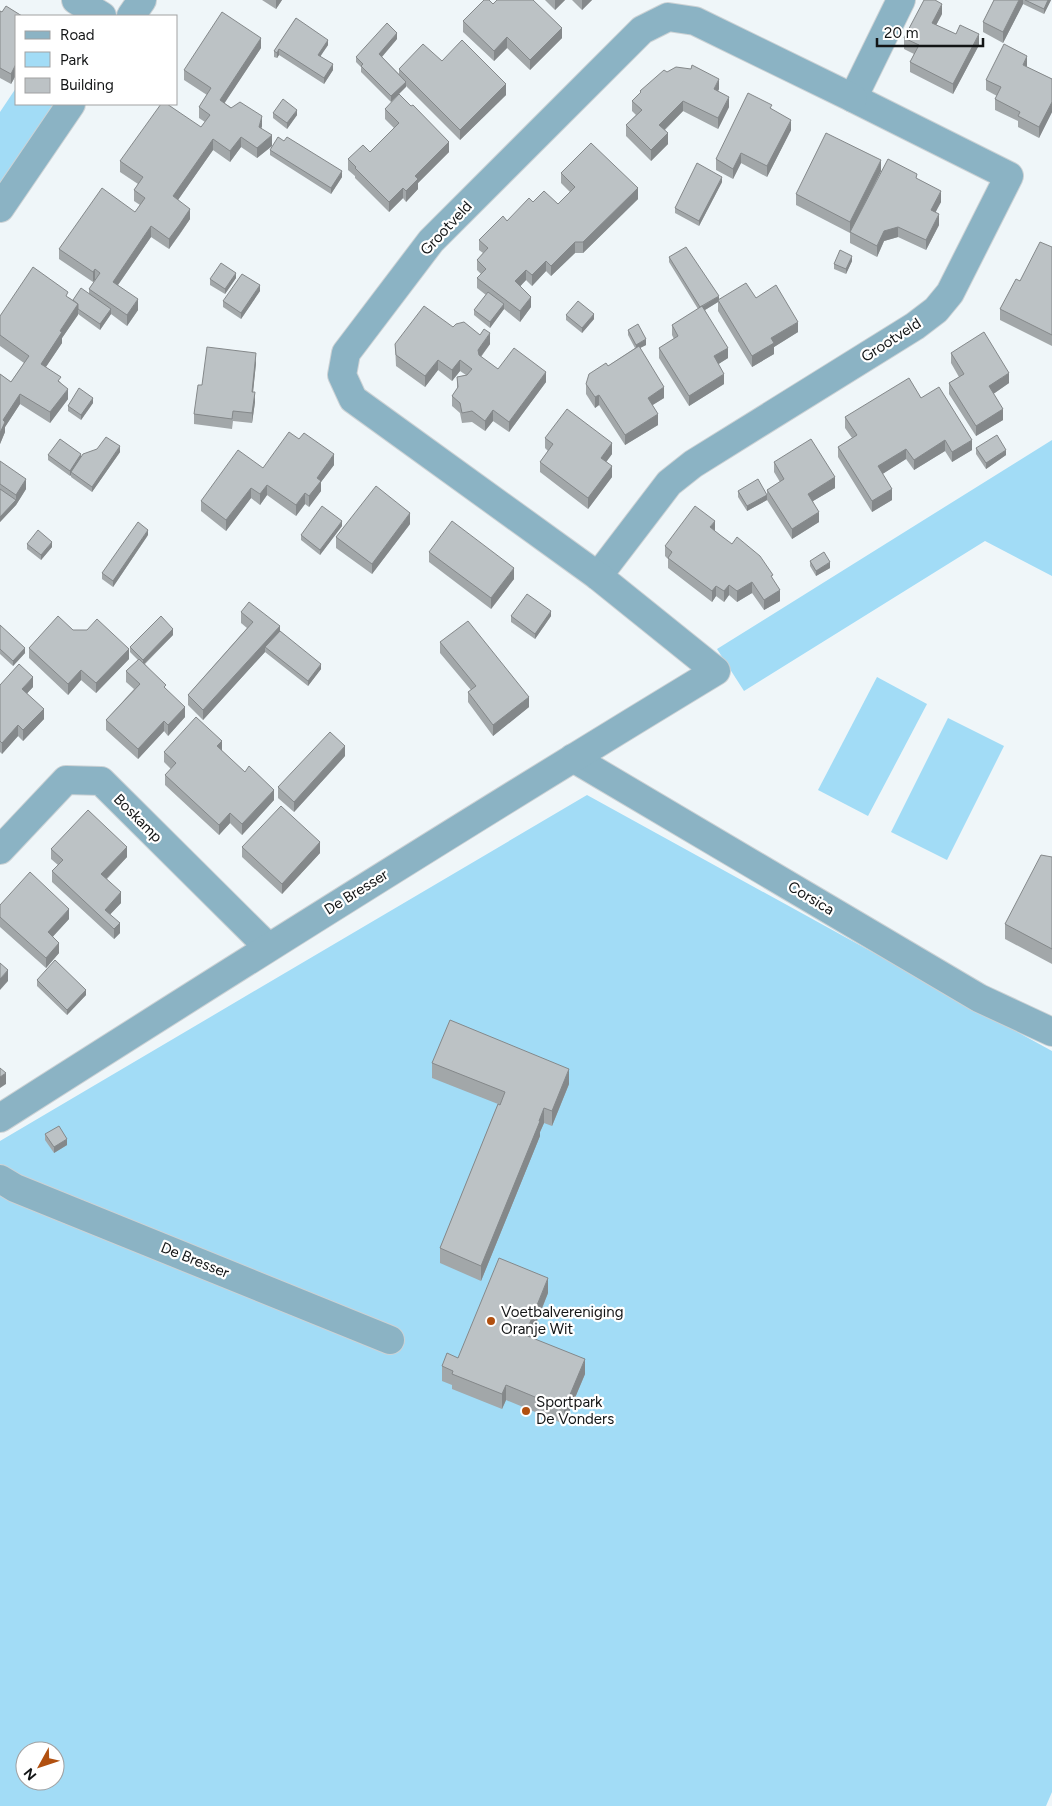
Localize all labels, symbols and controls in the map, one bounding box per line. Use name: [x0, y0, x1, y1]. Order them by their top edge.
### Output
legend: [15, 15, 178, 105]
scale bar: [877, 15, 983, 47]
text: 20 m: [884, 24, 918, 42]
text: Road: [60, 26, 95, 44]
text: Park: [60, 51, 89, 69]
text: Building: [60, 76, 114, 94]
street label: Grootveld: [416, 197, 476, 259]
street label: Grootveld: [858, 314, 924, 366]
street label: Boskamp: [110, 790, 166, 846]
street label: De Bresser: [321, 865, 391, 919]
street label: Corsica: [785, 877, 837, 919]
street label: De Bresser: [158, 1238, 232, 1282]
place label: Voetbalvereniging Oranje Wit: [501, 1303, 623, 1338]
marker: Voetbalvereniging Oranje Wit: [485, 1315, 497, 1327]
place label: Sportpark De Vonders: [536, 1393, 614, 1428]
marker: Sportpark De Vonders: [520, 1405, 532, 1417]
north arrow: [15, 1741, 65, 1791]
text: N: [20, 1764, 40, 1784]

